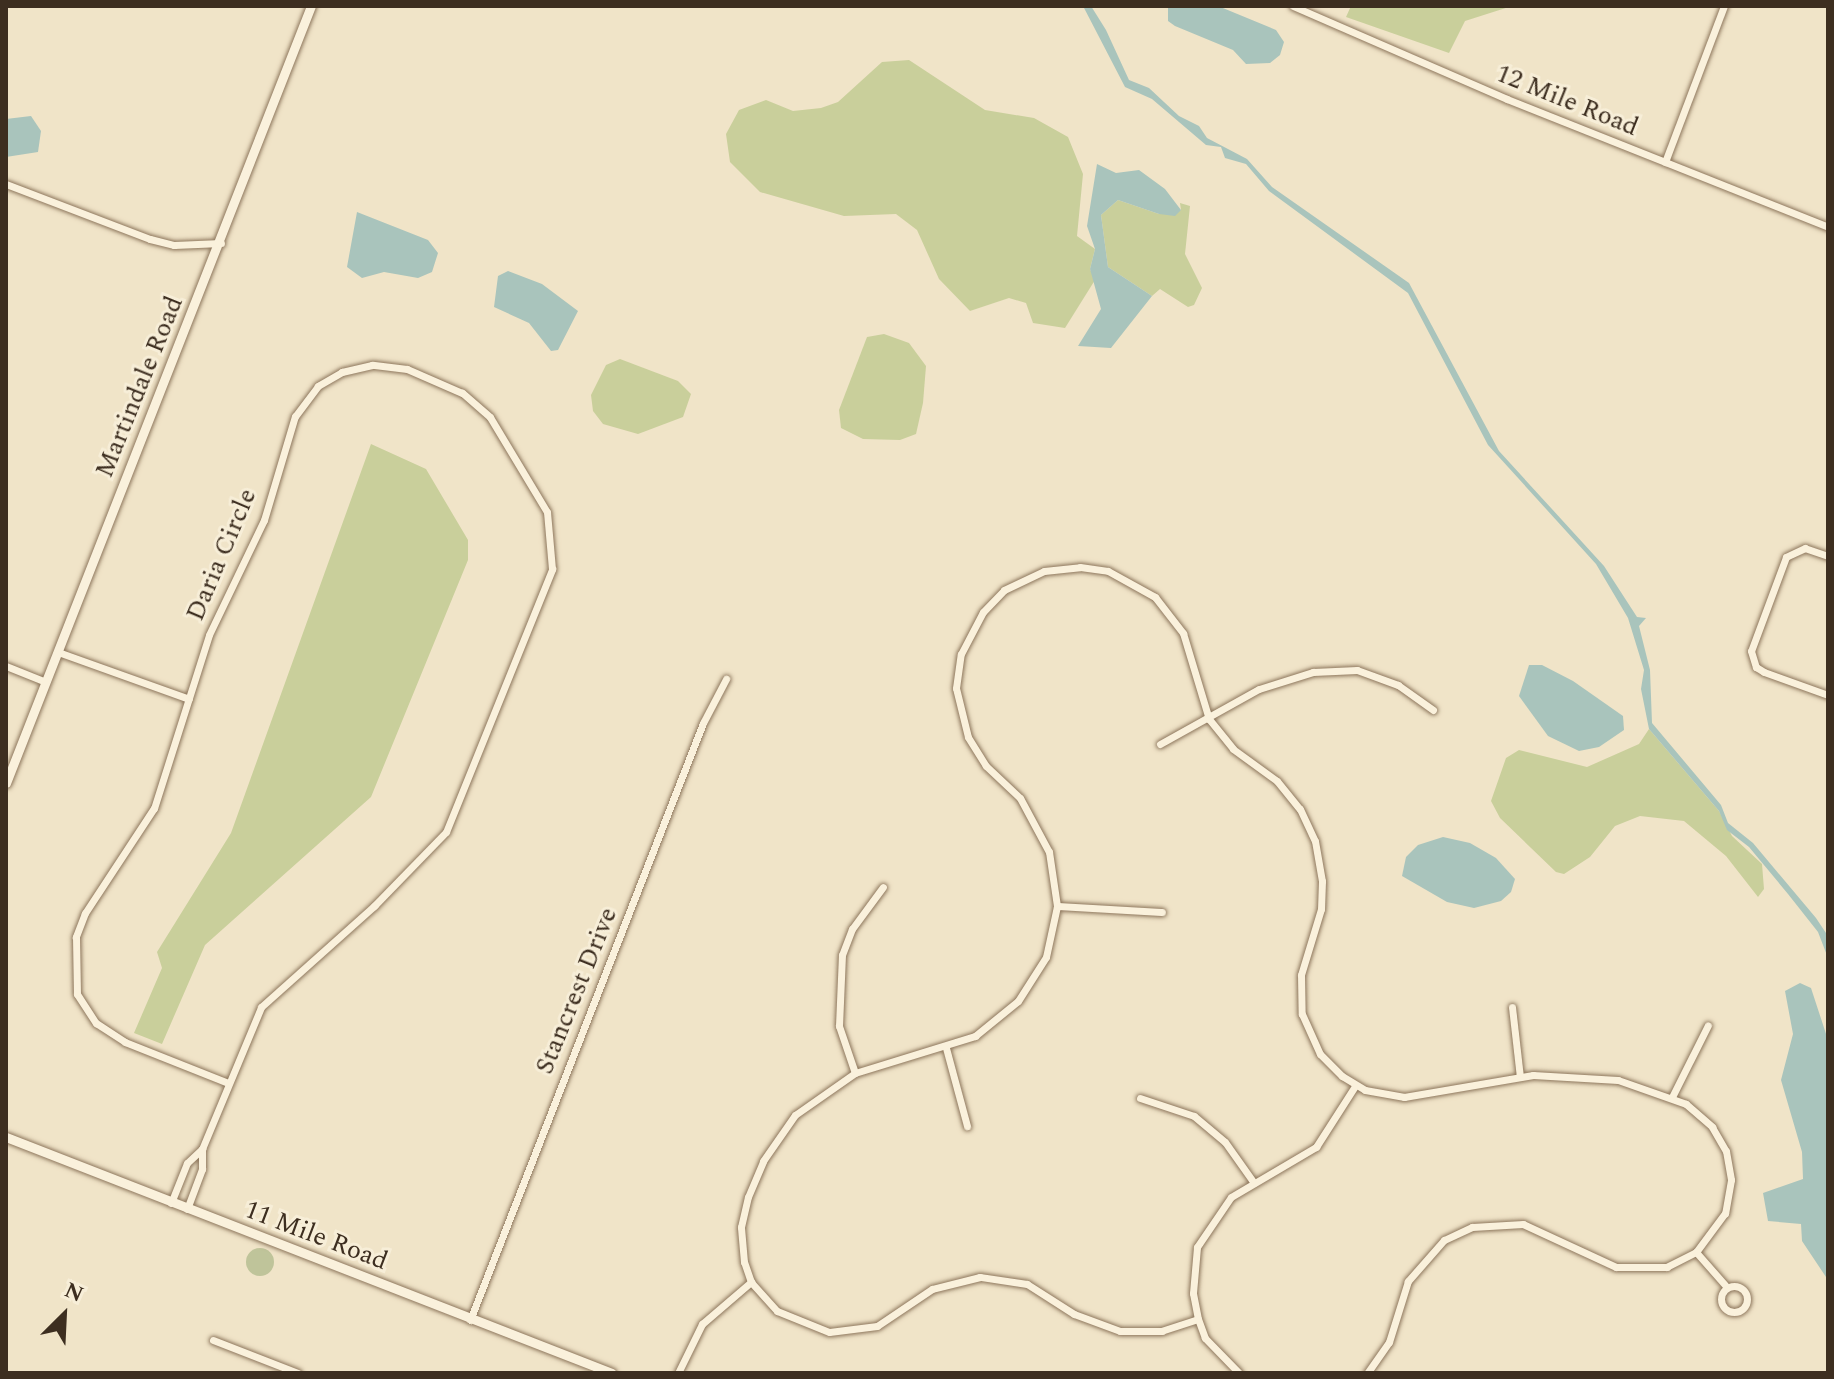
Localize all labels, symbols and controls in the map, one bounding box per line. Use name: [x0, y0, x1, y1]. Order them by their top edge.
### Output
street label: 12 Mile Road: [1491, 58, 1643, 144]
street label: Martindale Road: [89, 292, 191, 482]
street label: Daria Circle: [180, 484, 264, 626]
street label: Stancrest Drive: [529, 903, 625, 1079]
street label: 11 Mile Road: [240, 1194, 392, 1278]
text: N: [59, 1274, 89, 1311]
north arrow: [24, 1275, 104, 1355]

